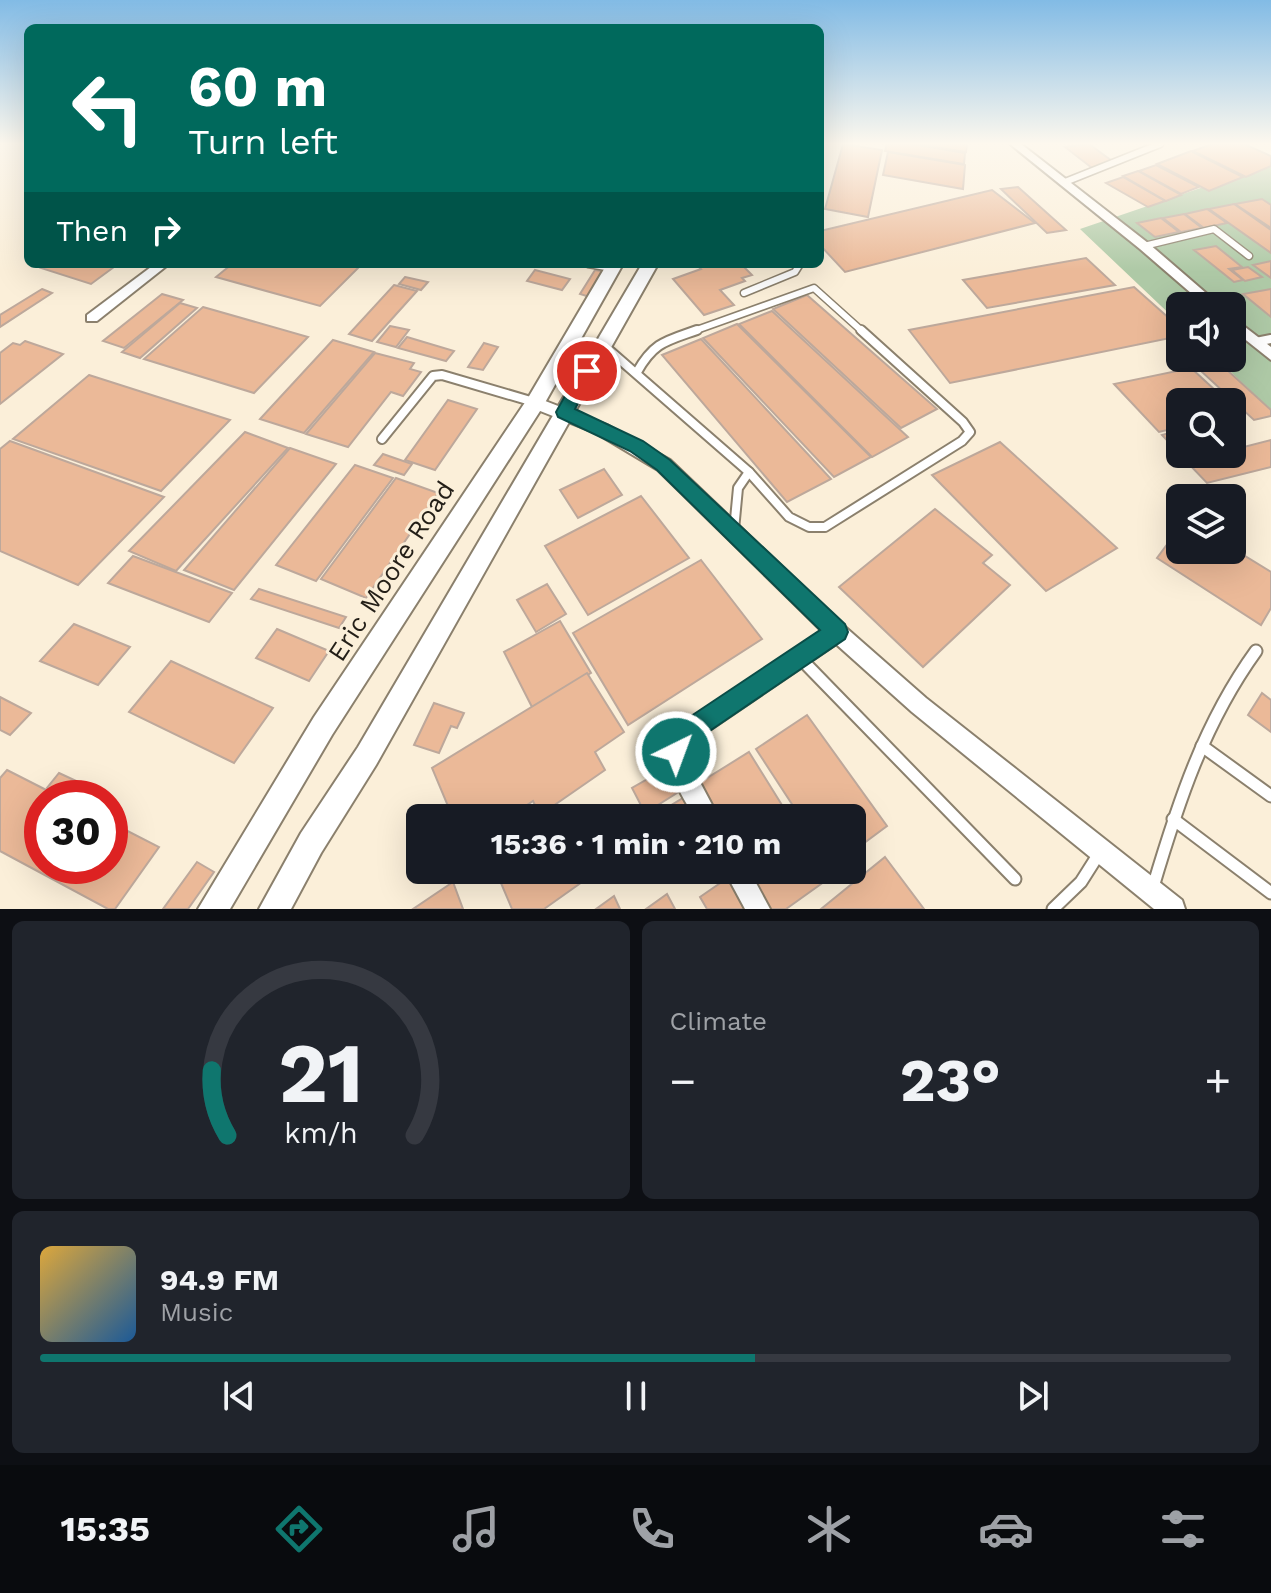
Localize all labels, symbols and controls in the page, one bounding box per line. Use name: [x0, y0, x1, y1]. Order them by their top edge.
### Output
text: 60 m: [188, 54, 327, 120]
icon: left: [56, 56, 160, 160]
text: Turn left: [188, 121, 338, 163]
icon: right: [144, 208, 188, 252]
text: Then: [56, 213, 128, 248]
map controls: [1166, 292, 1246, 564]
button: sound: [1166, 292, 1246, 372]
pin: [553, 337, 621, 405]
icon: arrive: [565, 349, 609, 393]
button: search: [1166, 388, 1246, 468]
street label: Eric Moore Road: [322, 475, 460, 667]
button: layers: [1166, 484, 1246, 564]
position arrow: [634, 710, 718, 794]
speed limit sign: 30: [24, 780, 128, 884]
text: 15:36 · 1 min · 210 m: [491, 826, 781, 861]
text: Climate: [670, 1006, 767, 1036]
text: 21: [278, 1025, 363, 1122]
text: 23°: [900, 1045, 1001, 1116]
text: −: [670, 1055, 696, 1107]
text: +: [1204, 1055, 1231, 1107]
text: km/h: [284, 1116, 358, 1150]
text: 94.9 FM: [160, 1262, 279, 1297]
text: Music: [160, 1297, 233, 1327]
icon: previous: [217, 1374, 261, 1418]
icon: pause: [614, 1374, 658, 1418]
icon: next: [1011, 1374, 1055, 1418]
icon: directions: [271, 1501, 327, 1557]
icon: music: [448, 1501, 504, 1557]
icon: phone: [624, 1501, 680, 1557]
icon: climate: [801, 1501, 857, 1557]
icon: car: [978, 1501, 1034, 1557]
icon: filters: [1155, 1501, 1211, 1557]
text: 15:35: [60, 1508, 150, 1550]

